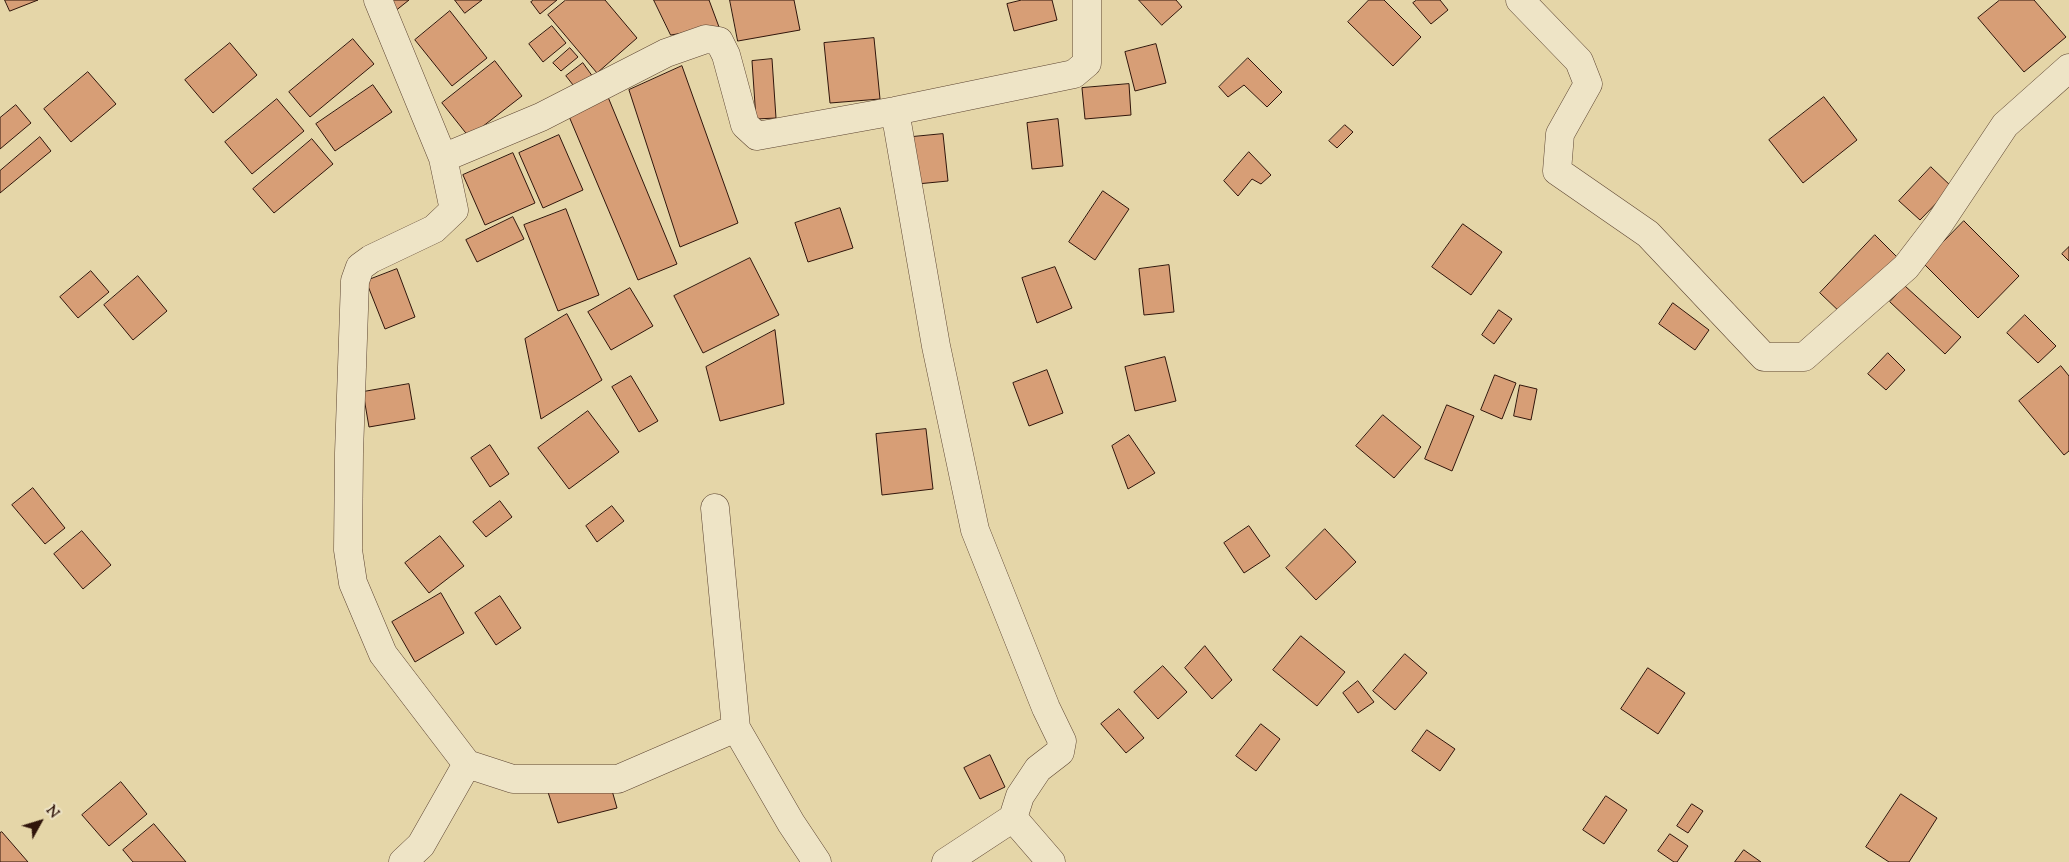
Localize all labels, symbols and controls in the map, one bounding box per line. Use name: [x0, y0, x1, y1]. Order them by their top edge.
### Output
north arrow: [15, 797, 65, 847]
text: N: [40, 802, 63, 823]

